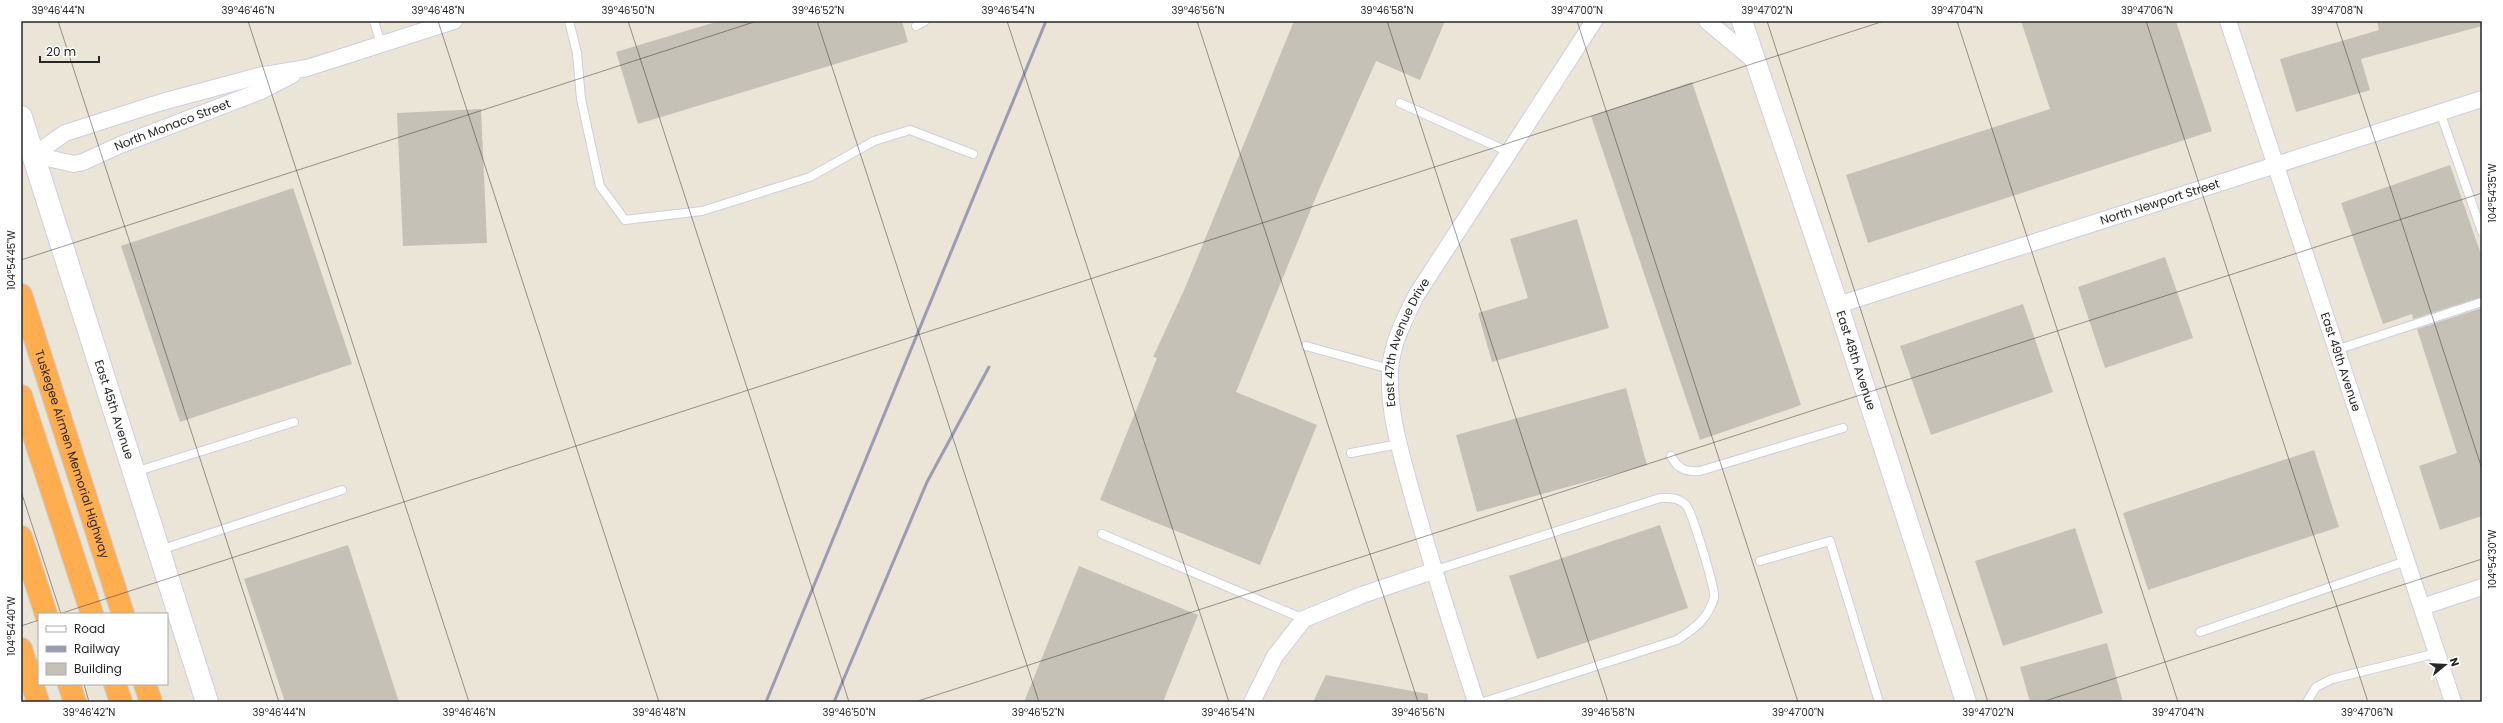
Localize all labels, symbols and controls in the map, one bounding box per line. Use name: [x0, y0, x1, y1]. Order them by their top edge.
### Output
text: 39°46'44"N: [31, 3, 85, 18]
text: 39°46'46"N: [221, 3, 275, 18]
text: 39°46'48"N: [411, 3, 465, 18]
text: 39°46'50"N: [601, 3, 655, 18]
text: 39°46'52"N: [792, 3, 844, 18]
text: 39°46'54"N: [981, 3, 1035, 18]
text: 39°46'56"N: [1171, 3, 1225, 18]
text: 39°46'58"N: [1360, 3, 1414, 18]
text: 39°47'00"N: [1551, 3, 1603, 18]
text: 39°47'02"N: [1741, 3, 1793, 18]
text: 39°47'04"N: [1931, 3, 1983, 18]
text: 39°47'06"N: [2121, 3, 2173, 18]
text: 39°47'08"N: [2311, 3, 2363, 18]
scale bar: [40, 38, 99, 64]
text: 20 m: [46, 43, 76, 60]
street label: North Monaco Street: [111, 95, 233, 155]
text: 104°54'35"W: [2485, 163, 2500, 222]
street label: North Newport Street: [2098, 174, 2222, 229]
text: 104°54'45"W: [4, 230, 19, 290]
street label: East 47th Avenue Drive: [1381, 274, 1433, 408]
street label: East 48th Avenue: [1832, 308, 1880, 412]
street label: East 49th Avenue: [2317, 310, 2365, 414]
street label: Tuskegee Airmen Memorial Highway: [31, 347, 114, 561]
street label: East 45th Avenue: [91, 357, 138, 461]
text: 104°54'30"W: [2485, 529, 2500, 588]
text: 104°54'40"W: [4, 596, 19, 656]
legend: [38, 613, 168, 685]
text: Road: [74, 620, 105, 637]
text: Railway: [74, 640, 120, 657]
north arrow: [2425, 645, 2465, 685]
text: N: [2446, 655, 2463, 668]
text: Building: [74, 660, 122, 677]
text: 39°46'42"N: [63, 705, 115, 720]
text: 39°46'44"N: [252, 705, 306, 720]
text: 39°46'46"N: [442, 705, 496, 720]
text: 39°46'48"N: [632, 705, 686, 720]
text: 39°46'50"N: [822, 705, 876, 720]
text: 39°46'52"N: [1012, 705, 1064, 720]
text: 39°46'54"N: [1201, 705, 1255, 720]
text: 39°46'56"N: [1391, 705, 1445, 720]
text: 39°46'58"N: [1581, 705, 1635, 720]
text: 39°47'00"N: [1772, 705, 1824, 720]
text: 39°47'02"N: [1962, 705, 2014, 720]
text: 39°47'04"N: [2152, 705, 2204, 720]
text: 39°47'06"N: [2341, 705, 2393, 720]

